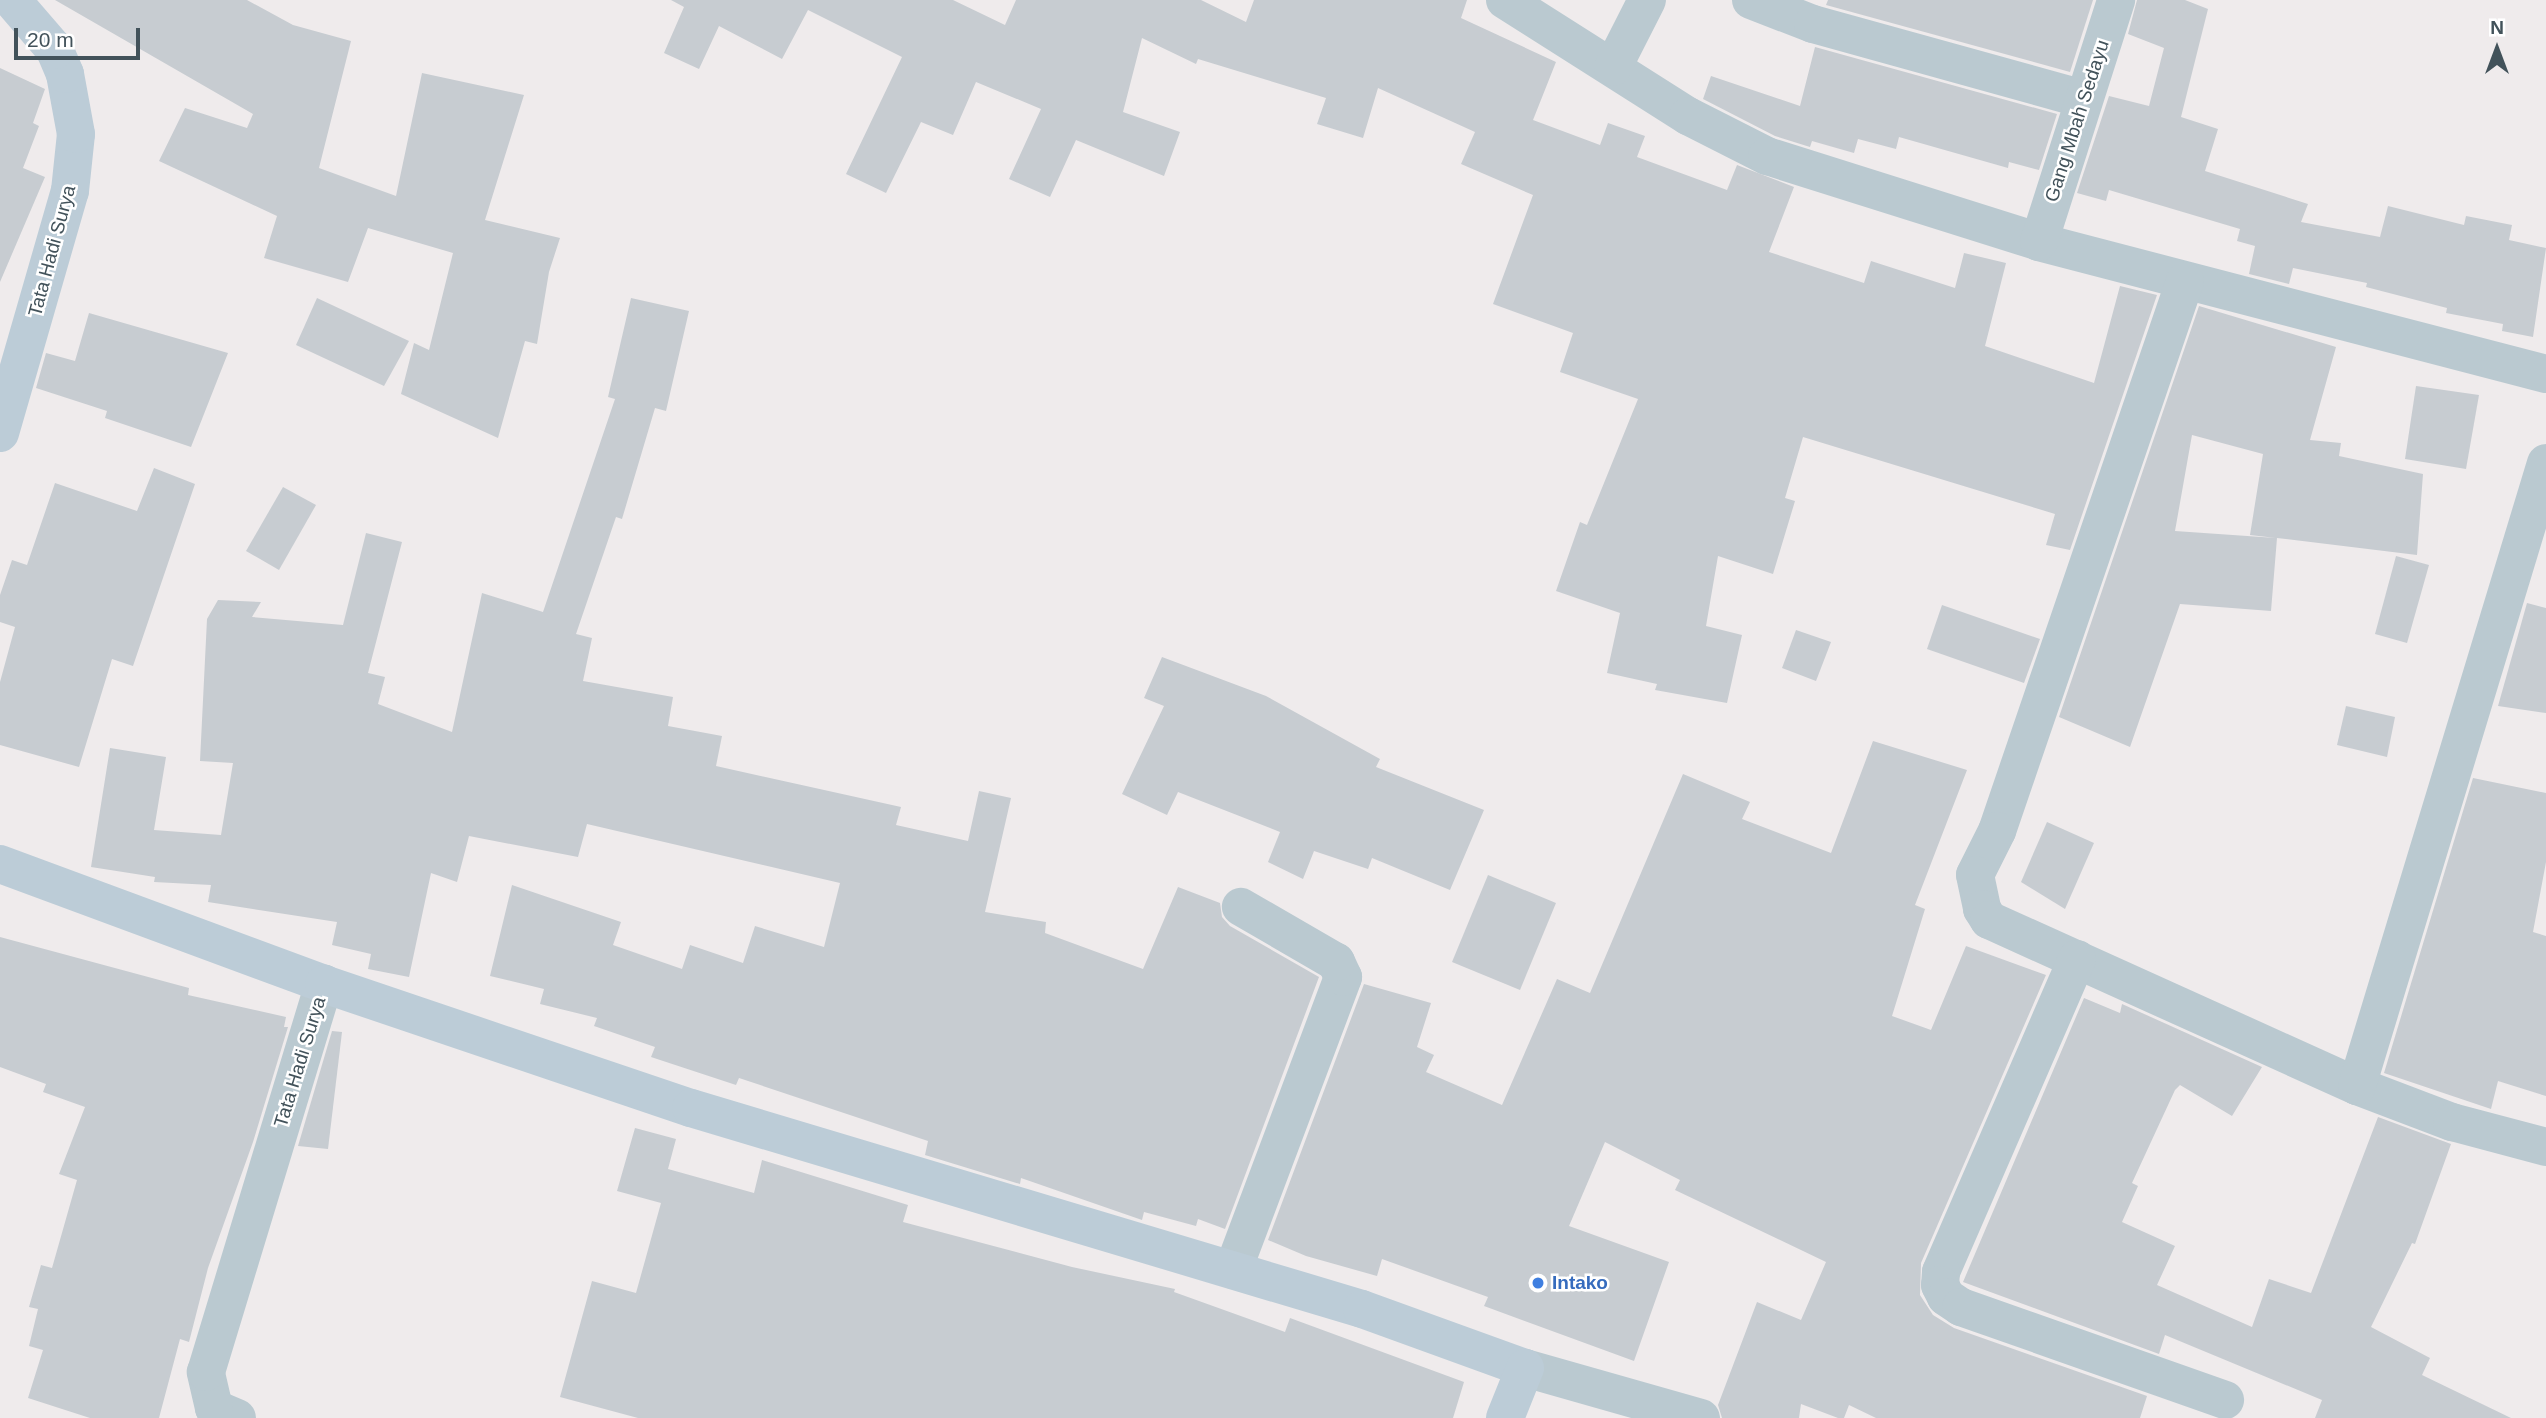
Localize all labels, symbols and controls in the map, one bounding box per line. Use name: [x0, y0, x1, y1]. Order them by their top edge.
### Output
scale bar: [18, 14, 144, 58]
north arrow: [2462, 14, 2532, 84]
text: N: [2490, 17, 2504, 38]
text: 20 m: [27, 28, 74, 51]
street label: Gang Mbah Sedayu: [2040, 37, 2114, 205]
street label: Tata Hadi Surya: [23, 183, 81, 319]
street label: Tata Hadi Surya: [269, 994, 331, 1130]
place label: Intako: [1552, 1272, 1608, 1294]
marker: Intako: [1530, 1275, 1546, 1291]

